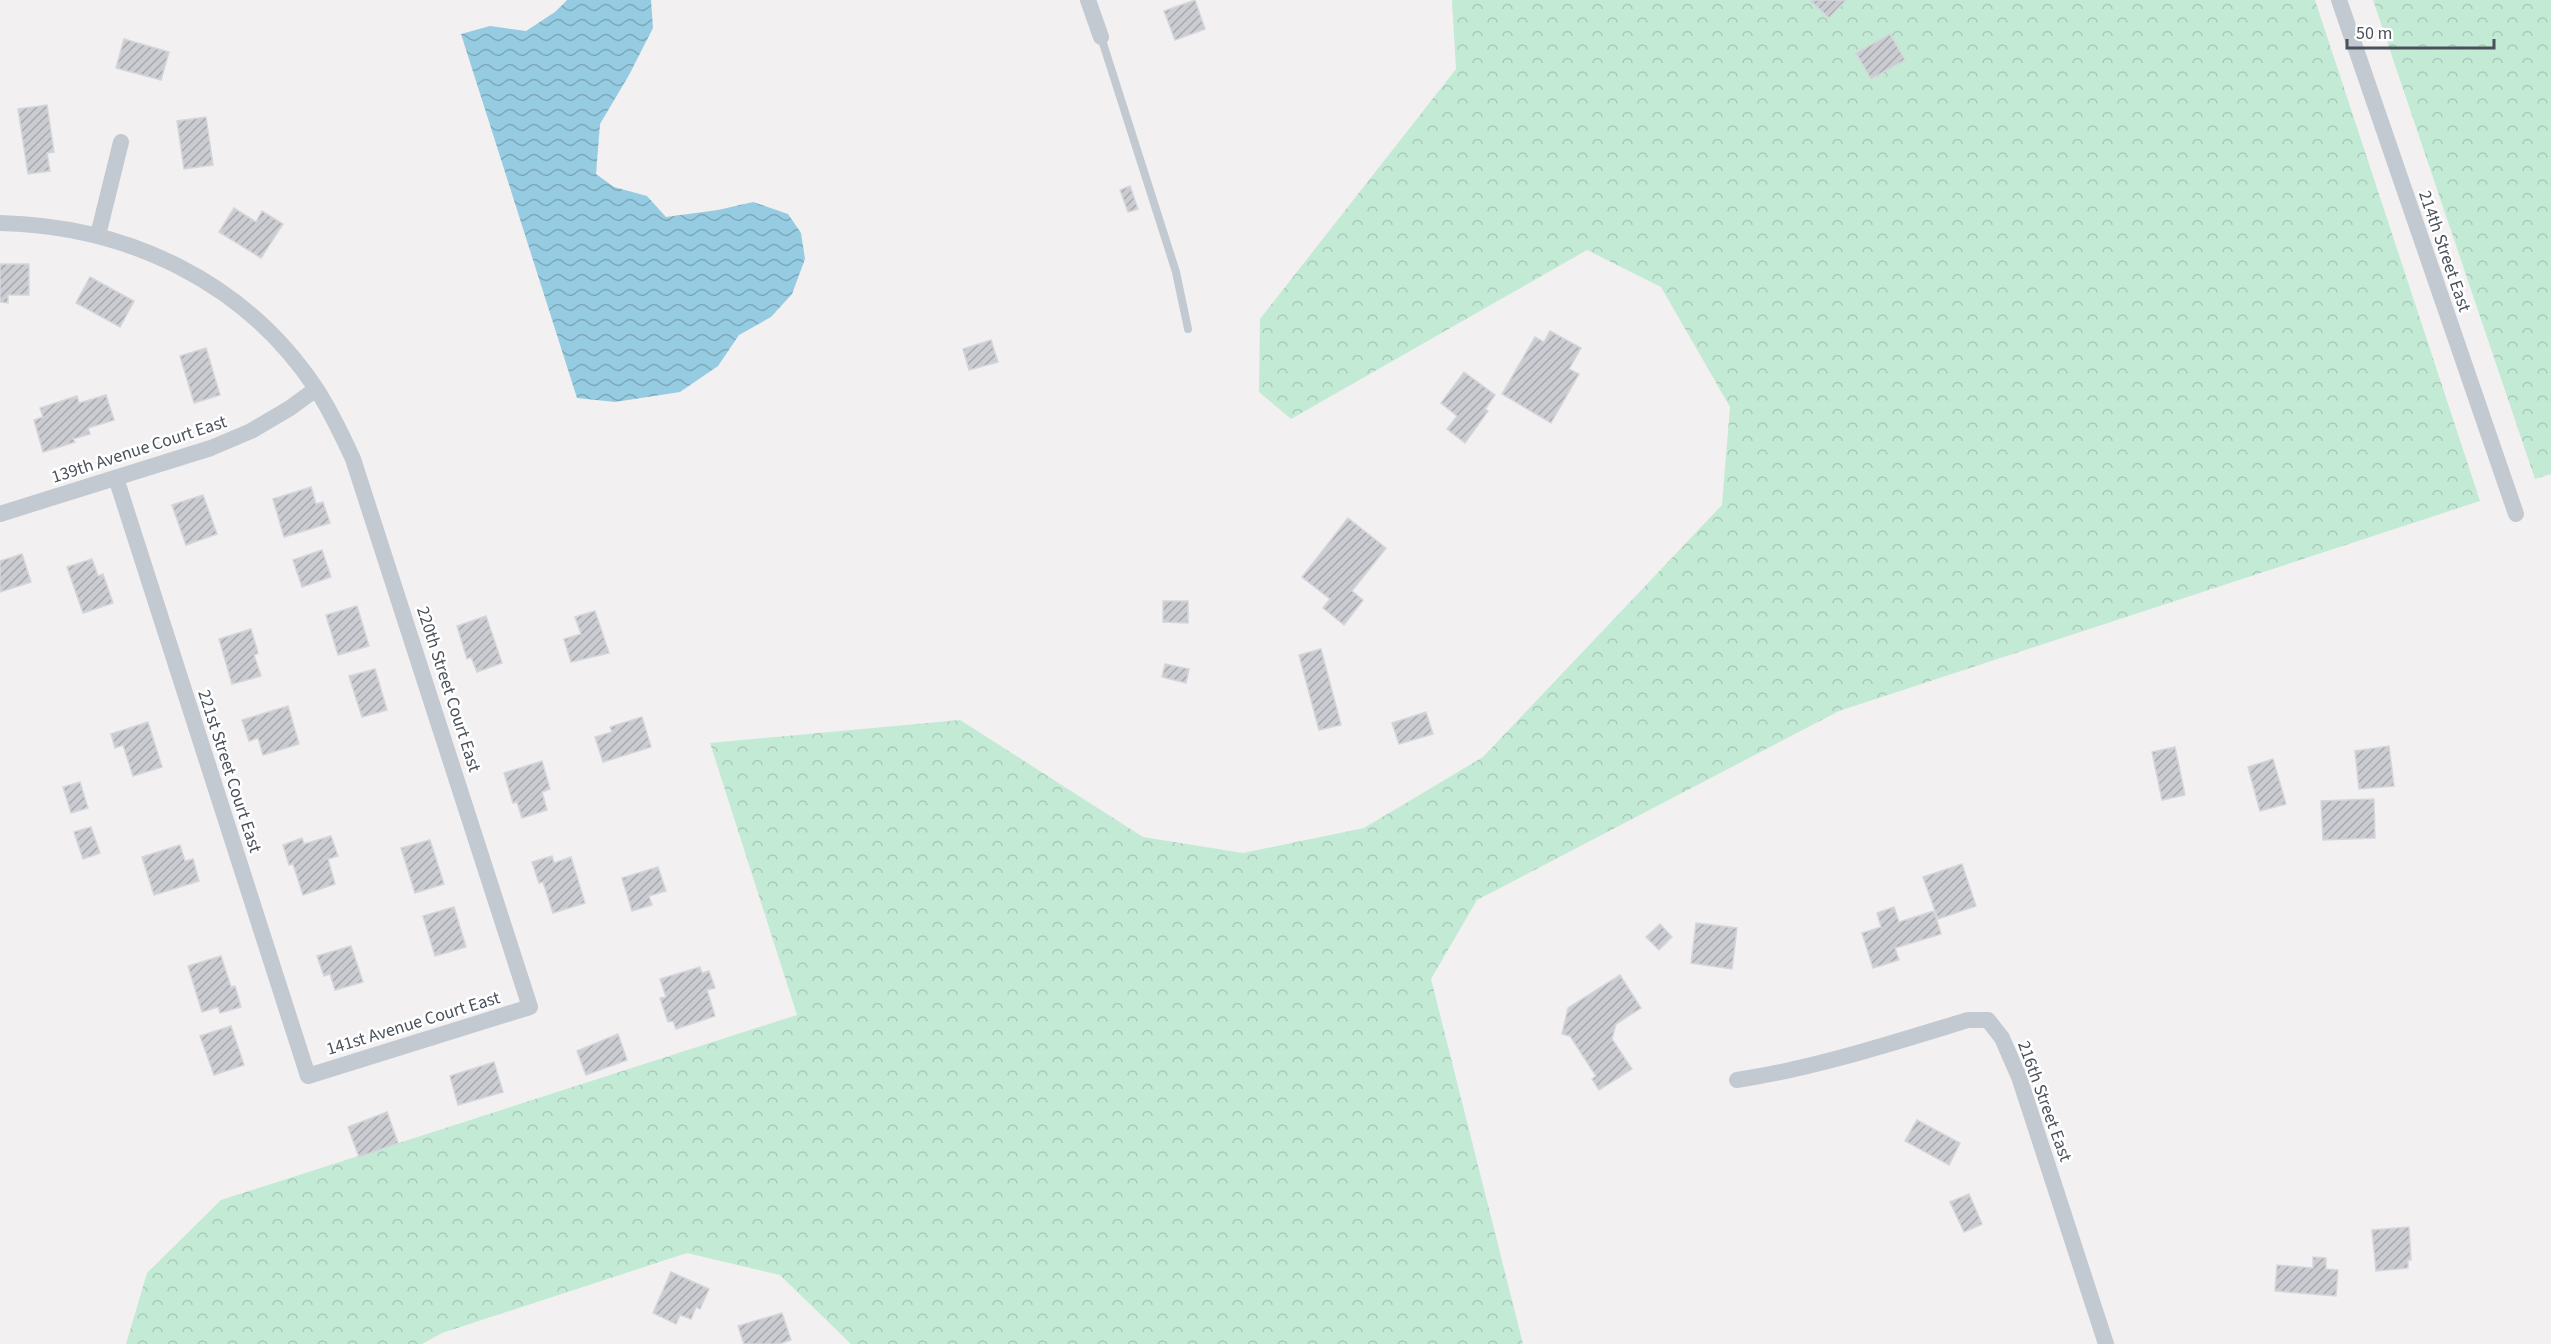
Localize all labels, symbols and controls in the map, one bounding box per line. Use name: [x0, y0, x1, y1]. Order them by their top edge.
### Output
scale bar: [2347, 12, 2494, 50]
text: 50 m: [2356, 21, 2392, 46]
street label: 214th Street East: [2412, 187, 2477, 315]
street label: 139th Avenue Court East: [48, 409, 230, 490]
street label: 220th Street Court East: [410, 603, 487, 775]
street label: 221st Street Court East: [191, 686, 268, 856]
street label: 141st Avenue Court East: [323, 985, 503, 1062]
street label: 216th Street East: [2011, 1037, 2078, 1165]

